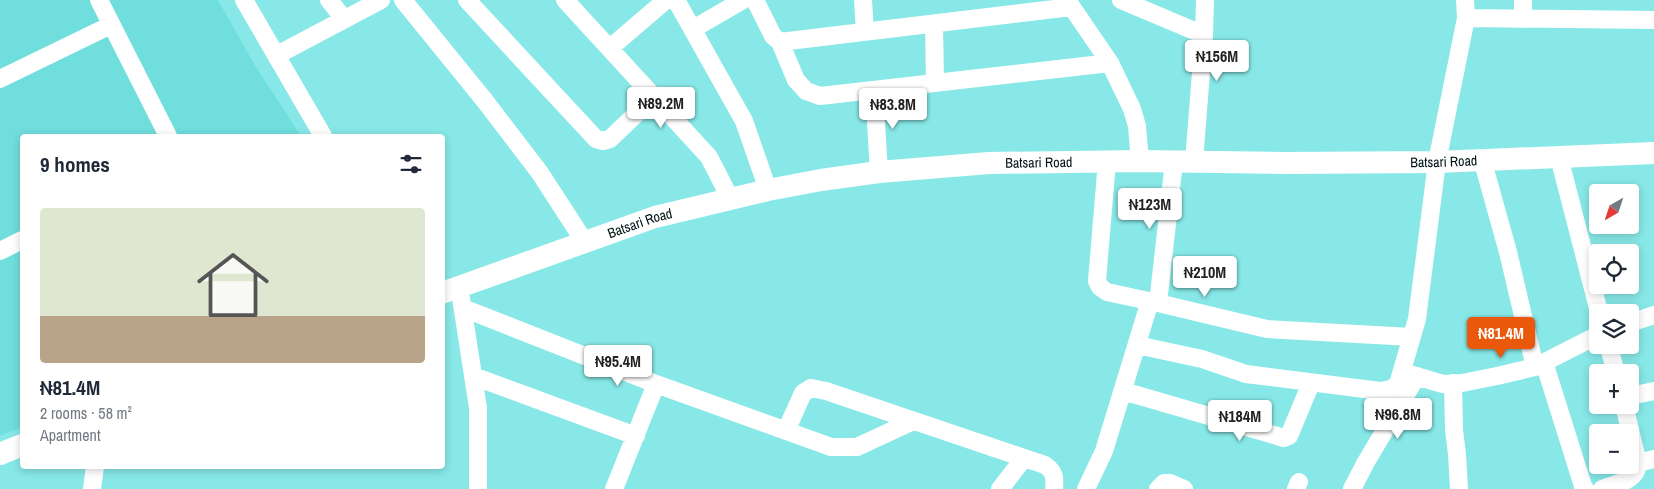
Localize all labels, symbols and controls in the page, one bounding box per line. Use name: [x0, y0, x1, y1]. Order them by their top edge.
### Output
pin: ₦156M: [1182, 39, 1252, 82]
text: ₦156M: [1196, 45, 1238, 67]
pin: ₦89.2M: [620, 86, 702, 129]
pin: ₦83.8M: [852, 88, 934, 130]
text: ₦89.2M: [638, 92, 684, 114]
text: ₦83.8M: [870, 93, 916, 115]
text: 9 homes: [40, 150, 110, 179]
icon: filters: [397, 150, 425, 178]
street label: Batsari Road: [1410, 151, 1478, 171]
street label: Batsari Road: [1005, 153, 1072, 172]
north arrow: [1589, 184, 1639, 234]
map controls: [1589, 184, 1639, 474]
pin: ₦123M: [1115, 188, 1185, 230]
text: ₦123M: [1129, 193, 1171, 215]
street label: Batsari Road: [605, 204, 674, 242]
icon: home: [188, 240, 278, 330]
button: locate: [1589, 244, 1639, 294]
pin: ₦210M: [1170, 256, 1240, 298]
text: ₦210M: [1184, 261, 1226, 283]
button: layers: [1589, 304, 1639, 354]
pin: ₦81.4M: [1460, 316, 1542, 359]
text: ₦81.4M: [1478, 322, 1524, 344]
pin: ₦95.4M: [577, 344, 659, 387]
text: ₦95.4M: [595, 350, 641, 372]
button: +: [1589, 364, 1639, 414]
text: ₦81.4M: [40, 373, 100, 402]
pin: ₦96.8M: [1357, 398, 1439, 440]
pin: ₦184M: [1205, 400, 1275, 442]
text: 2 rooms · 58 m²: [40, 402, 132, 424]
text: ₦96.8M: [1375, 403, 1421, 425]
text: ₦184M: [1219, 405, 1261, 427]
text: Apartment: [40, 424, 101, 446]
button: −: [1589, 424, 1639, 474]

